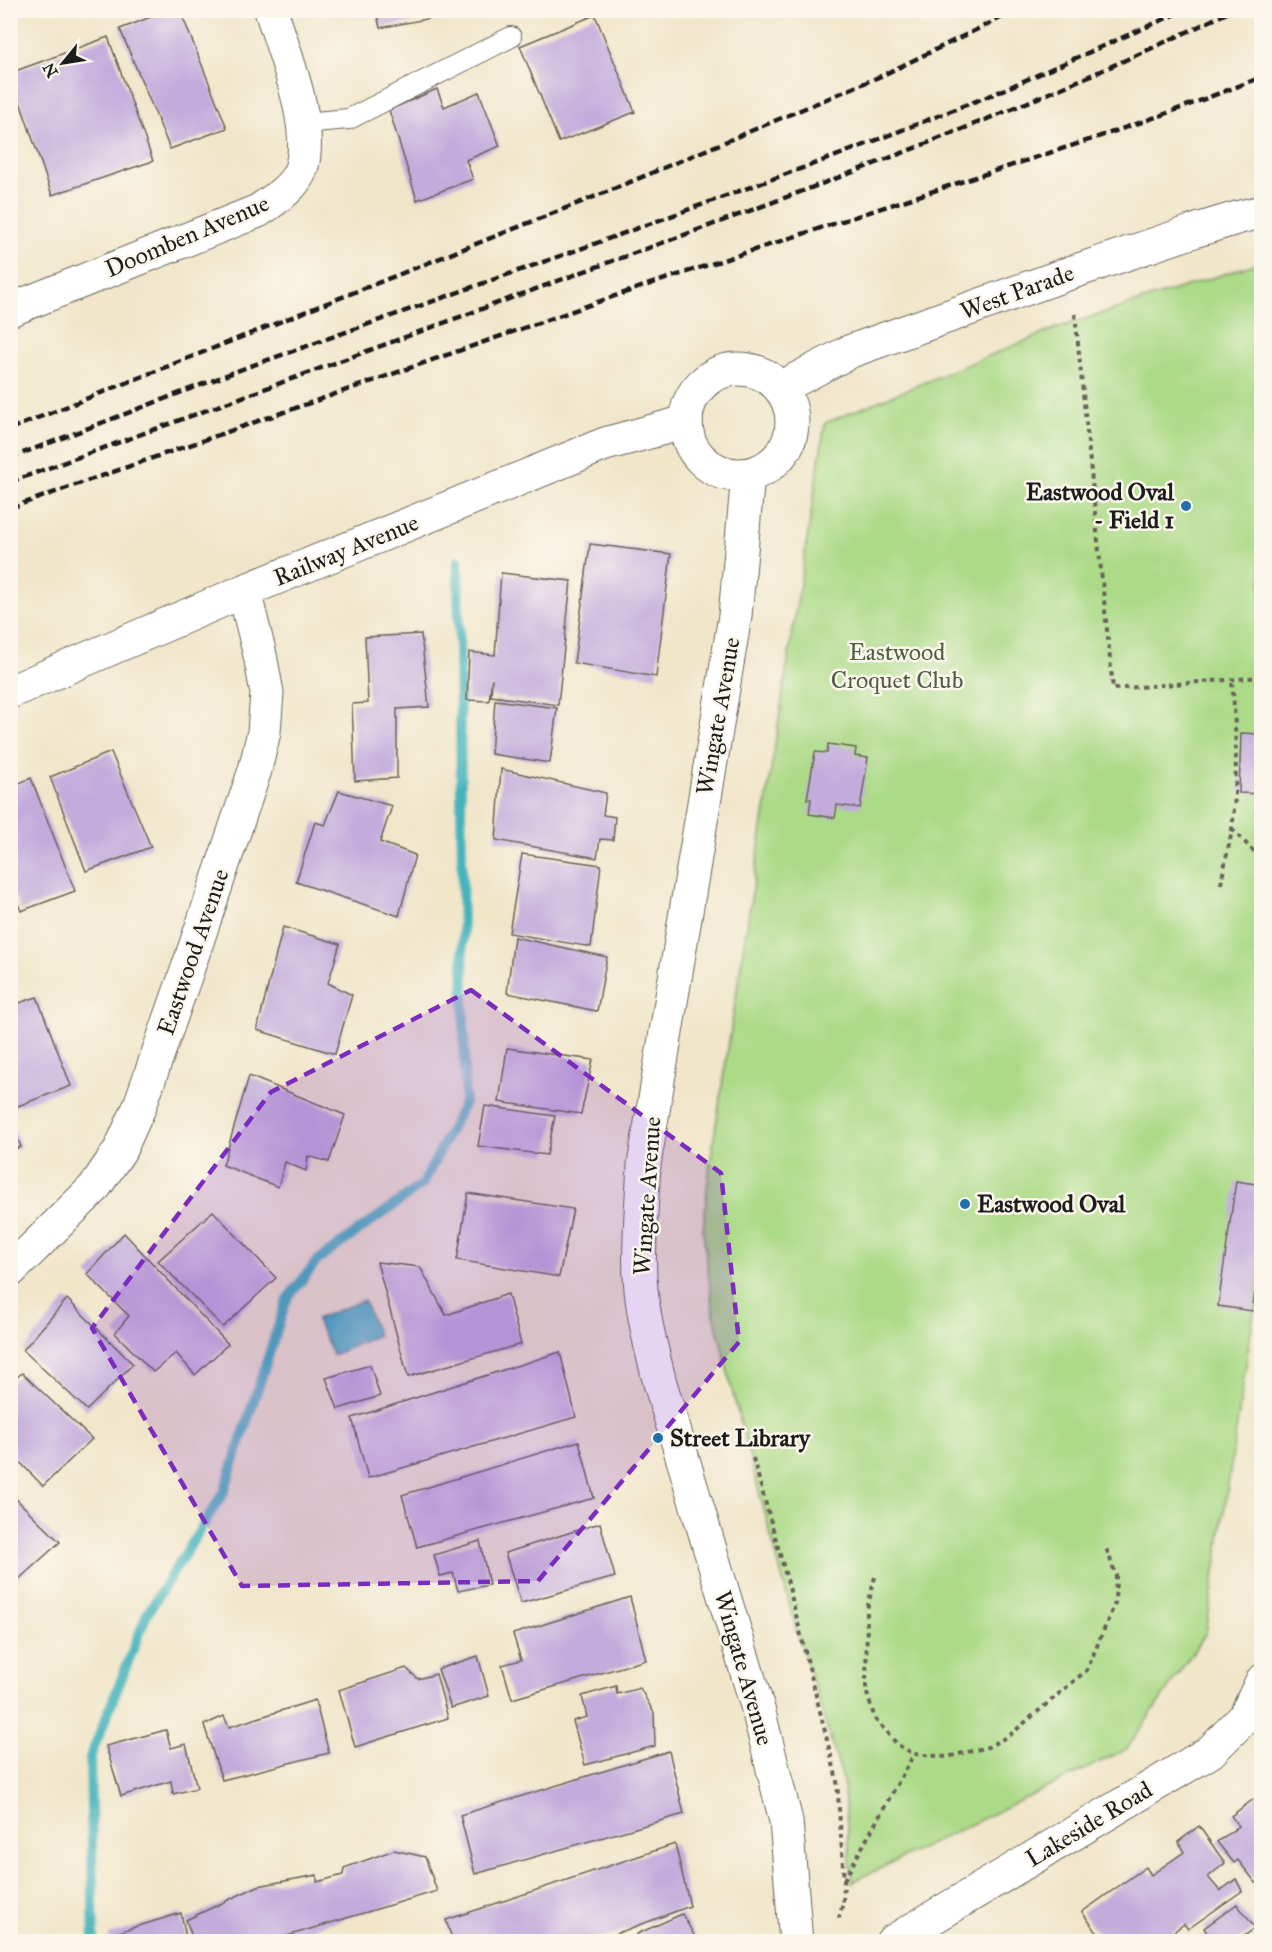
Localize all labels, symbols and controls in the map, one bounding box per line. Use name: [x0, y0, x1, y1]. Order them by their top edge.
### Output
north arrow: [33, 33, 93, 93]
text: N: [39, 59, 62, 81]
street label: Doomben Avenue: [100, 188, 274, 284]
street label: West Parade: [956, 258, 1078, 326]
place label: Eastwood Oval - Field 1: [1026, 477, 1175, 535]
marker: Eastwood Oval - Field 1: [1179, 499, 1193, 513]
street label: Railway Avenue: [269, 507, 423, 593]
street label: Wingate Avenue: [689, 635, 747, 797]
park label: Eastwood Croquet Club: [831, 637, 963, 695]
street label: Eastwood Avenue: [150, 865, 236, 1039]
street label: Wingate Avenue: [626, 1115, 668, 1277]
place label: Eastwood Oval: [977, 1189, 1126, 1219]
marker: Eastwood Oval: [958, 1197, 972, 1211]
place label: Street Library: [670, 1423, 812, 1453]
marker: Street Library: [651, 1431, 665, 1445]
street label: Wingate Avenue: [708, 1587, 780, 1749]
street label: Lakeside Road: [1020, 1774, 1158, 1874]

